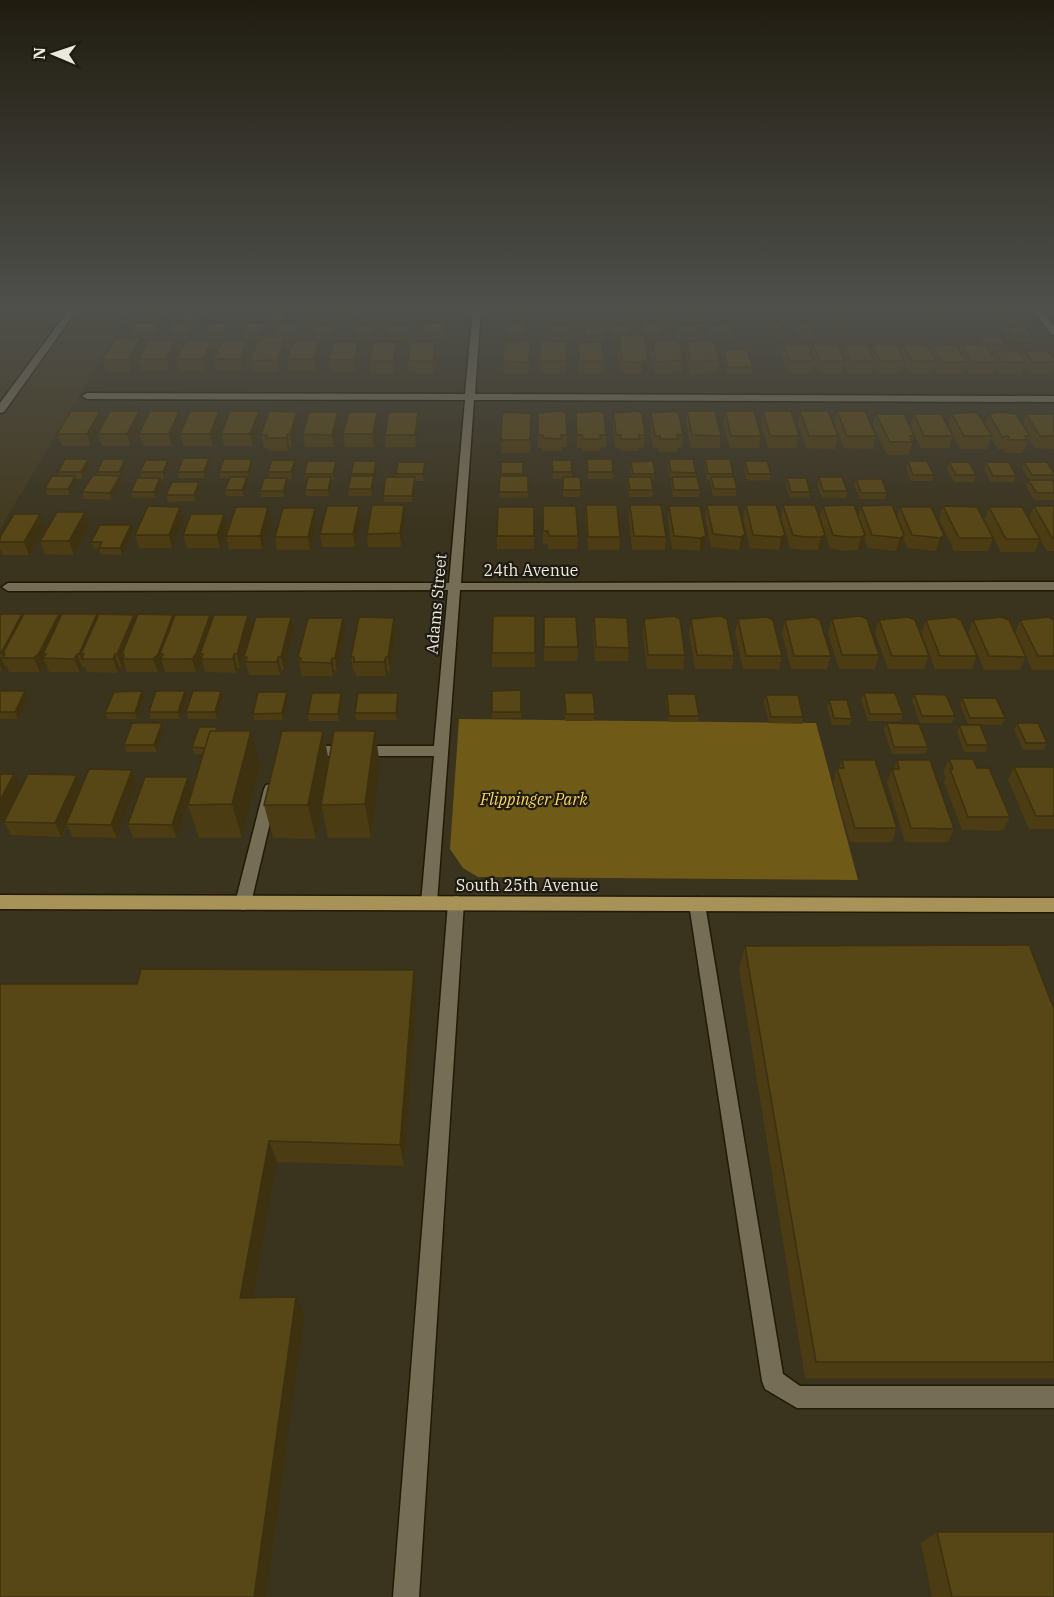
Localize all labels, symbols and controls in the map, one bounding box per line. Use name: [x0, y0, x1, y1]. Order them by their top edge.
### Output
north arrow: [24, 24, 84, 84]
text: N: [29, 47, 49, 60]
street label: Adams Street: [422, 552, 450, 655]
street label: 24th Avenue: [484, 560, 578, 580]
park label: Flippinger Park: [479, 789, 588, 809]
street label: South 25th Avenue: [456, 875, 598, 895]

